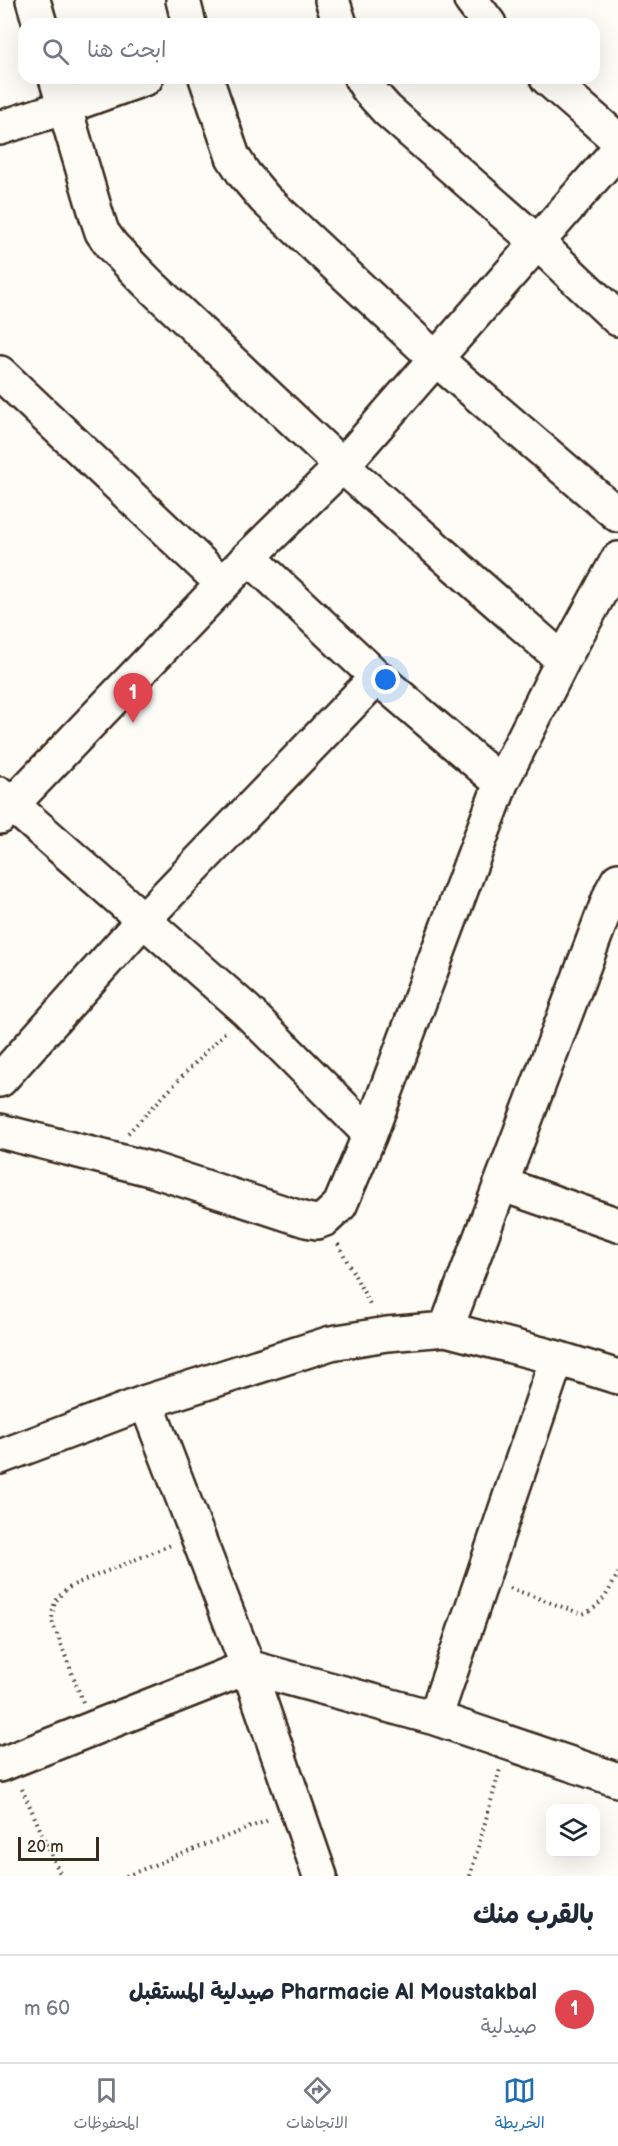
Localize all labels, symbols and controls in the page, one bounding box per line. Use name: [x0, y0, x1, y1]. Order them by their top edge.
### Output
search box: [18, 18, 600, 84]
icon: search: [39, 35, 72, 68]
text: ابحث هنا: [87, 37, 167, 64]
your location: [371, 665, 400, 694]
pin: 1: [114, 674, 152, 723]
map controls: [546, 1804, 600, 1858]
button: layers: [546, 1804, 600, 1858]
scale bar: [18, 1834, 99, 1862]
text: 20 m: [27, 1838, 63, 1857]
text: بالقرب منك: [473, 1900, 594, 1931]
text: Pharmacie Al Moustakbal صيدلية المستقبل: [129, 1979, 537, 2006]
text: 60 m: [24, 1997, 70, 2021]
text: 1: [570, 1997, 579, 2021]
text: صيدلية: [481, 2015, 537, 2039]
tab: المحفوظات: [73, 2074, 139, 2137]
tab: الاتجاهات: [286, 2074, 348, 2137]
tab: الخريطة: [495, 2074, 545, 2137]

